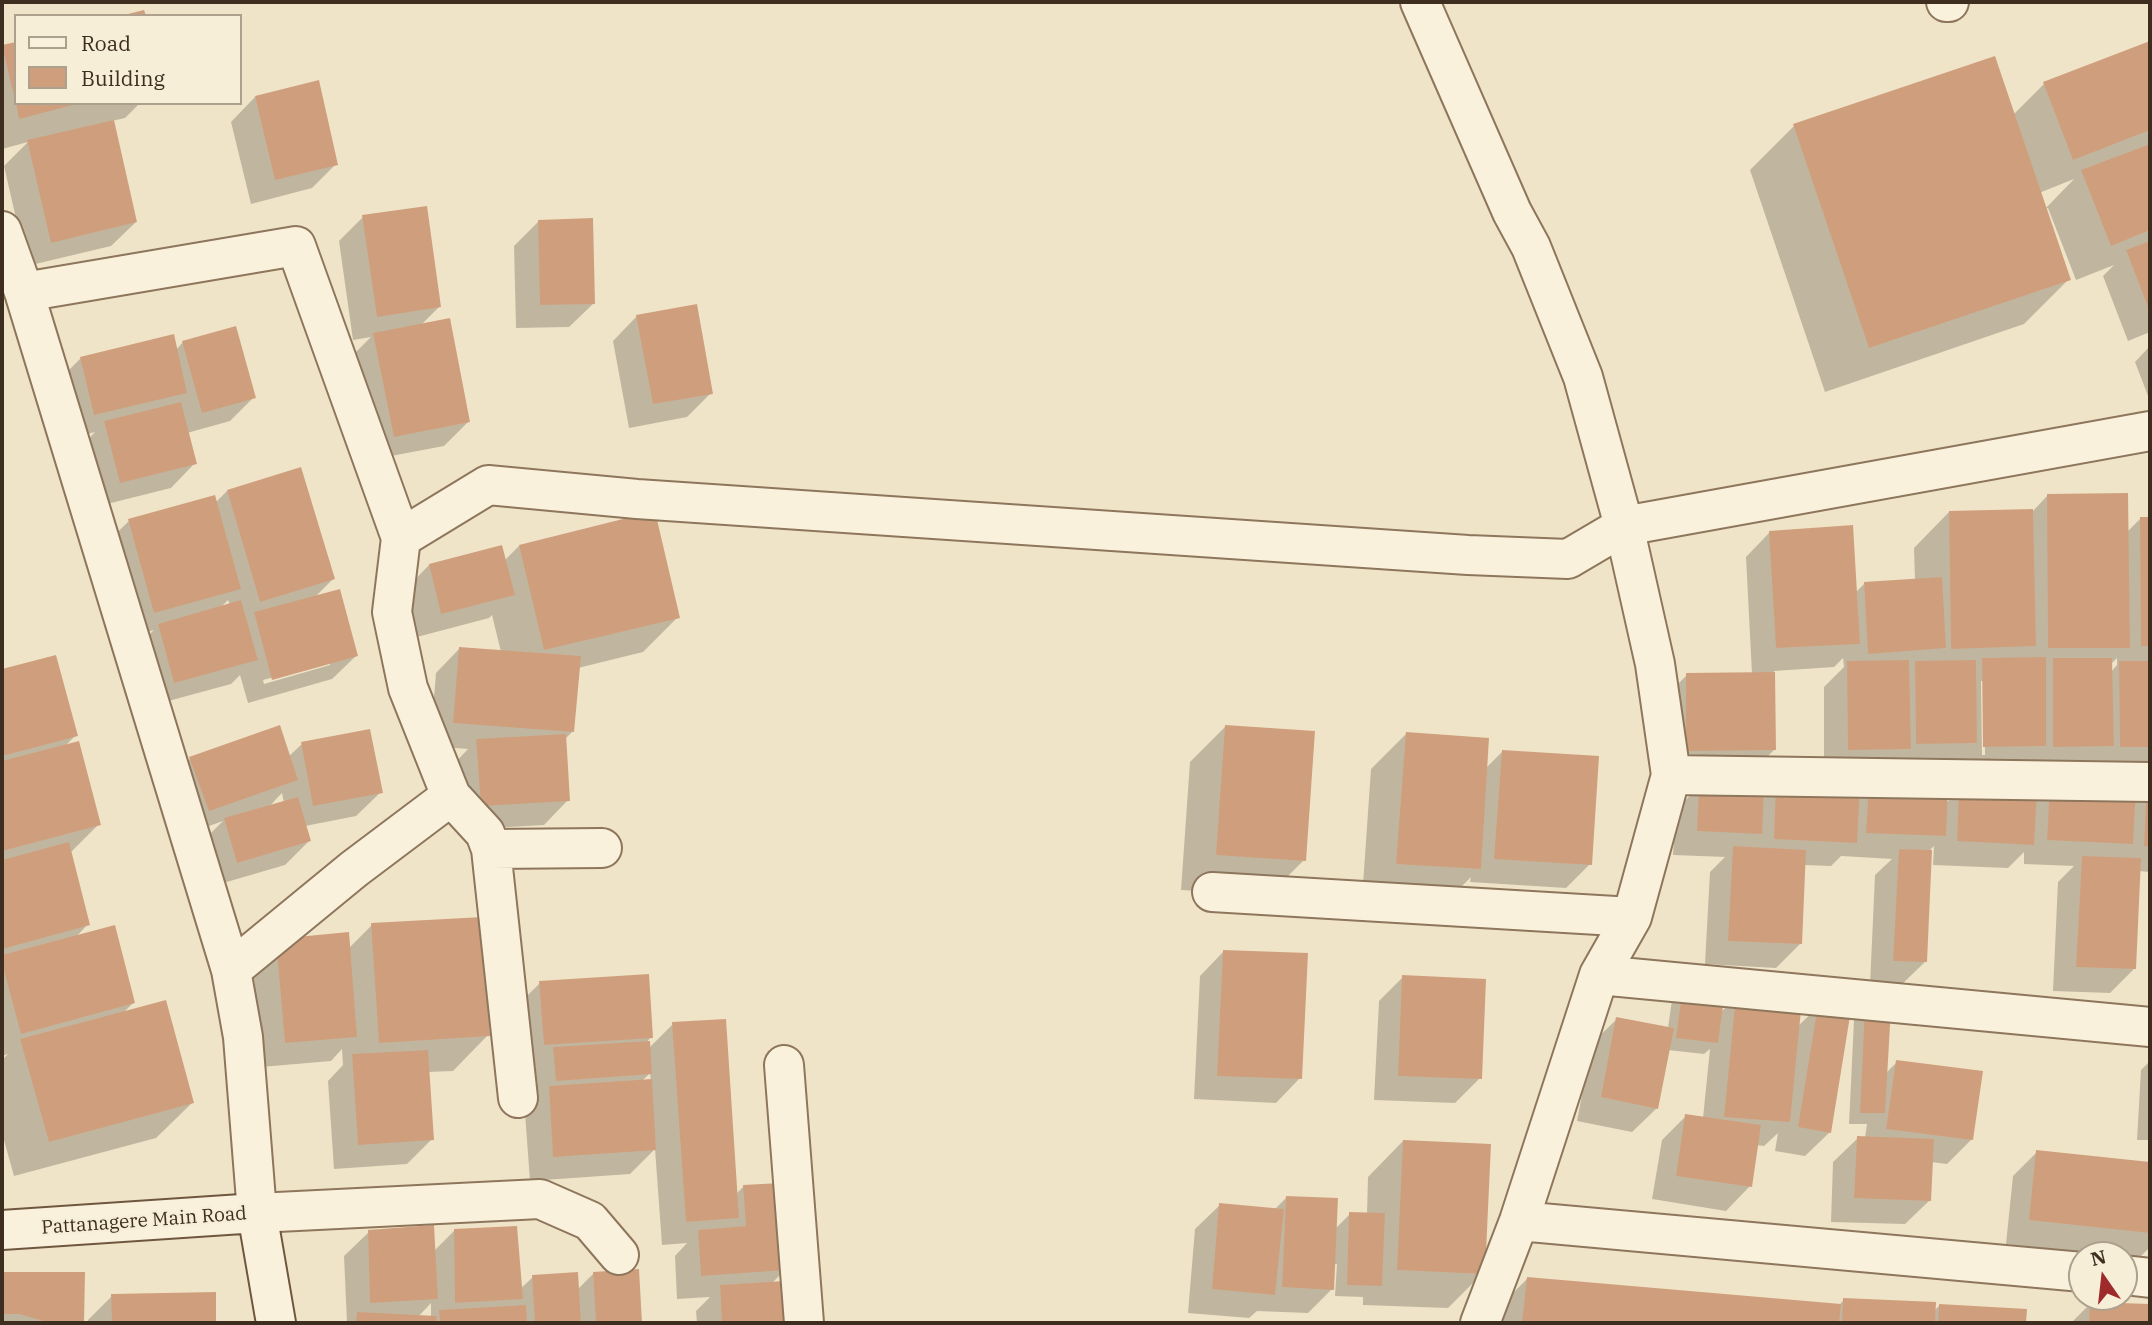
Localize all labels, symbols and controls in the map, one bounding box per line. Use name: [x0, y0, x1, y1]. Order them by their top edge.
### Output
legend: [14, 14, 242, 105]
text: Road: [81, 29, 131, 57]
text: Building: [81, 64, 165, 92]
street label: Pattanagere Main Road: [40, 1202, 248, 1240]
north arrow: [2068, 1241, 2138, 1311]
text: N: [2088, 1244, 2109, 1271]

